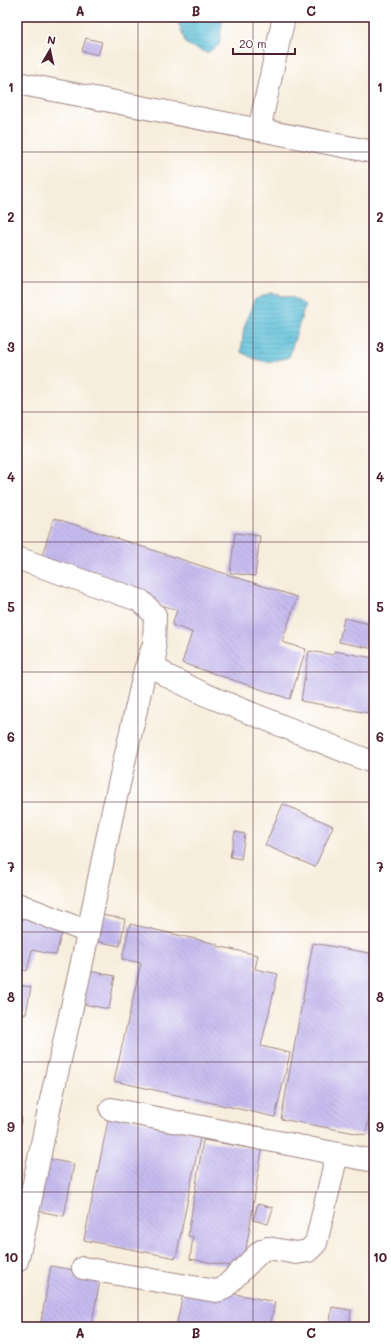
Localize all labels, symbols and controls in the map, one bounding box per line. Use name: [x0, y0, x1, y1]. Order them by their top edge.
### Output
text: A: [75, 2, 85, 19]
text: B: [192, 2, 201, 19]
text: C: [306, 2, 316, 19]
north arrow: [30, 30, 70, 70]
scale bar: [233, 30, 295, 56]
text: N: [46, 32, 57, 48]
text: 20 m: [239, 35, 267, 51]
text: 1: [8, 78, 14, 95]
text: 1: [377, 78, 383, 95]
text: 2: [7, 208, 15, 225]
text: 2: [376, 208, 384, 225]
text: 3: [7, 338, 15, 355]
text: 3: [376, 338, 384, 355]
text: 4: [7, 468, 15, 485]
text: 4: [376, 468, 384, 485]
text: 5: [7, 598, 15, 615]
text: 5: [376, 598, 384, 615]
text: 6: [7, 728, 15, 745]
text: 6: [376, 728, 384, 745]
text: 7: [7, 858, 15, 875]
text: 7: [376, 858, 384, 875]
text: 8: [7, 988, 15, 1005]
text: 8: [376, 988, 384, 1005]
text: 9: [7, 1118, 15, 1135]
text: 9: [376, 1118, 384, 1135]
text: 10: [4, 1248, 18, 1265]
text: 10: [373, 1248, 387, 1265]
text: A: [75, 1324, 85, 1341]
text: B: [192, 1324, 201, 1341]
text: C: [306, 1324, 316, 1341]

